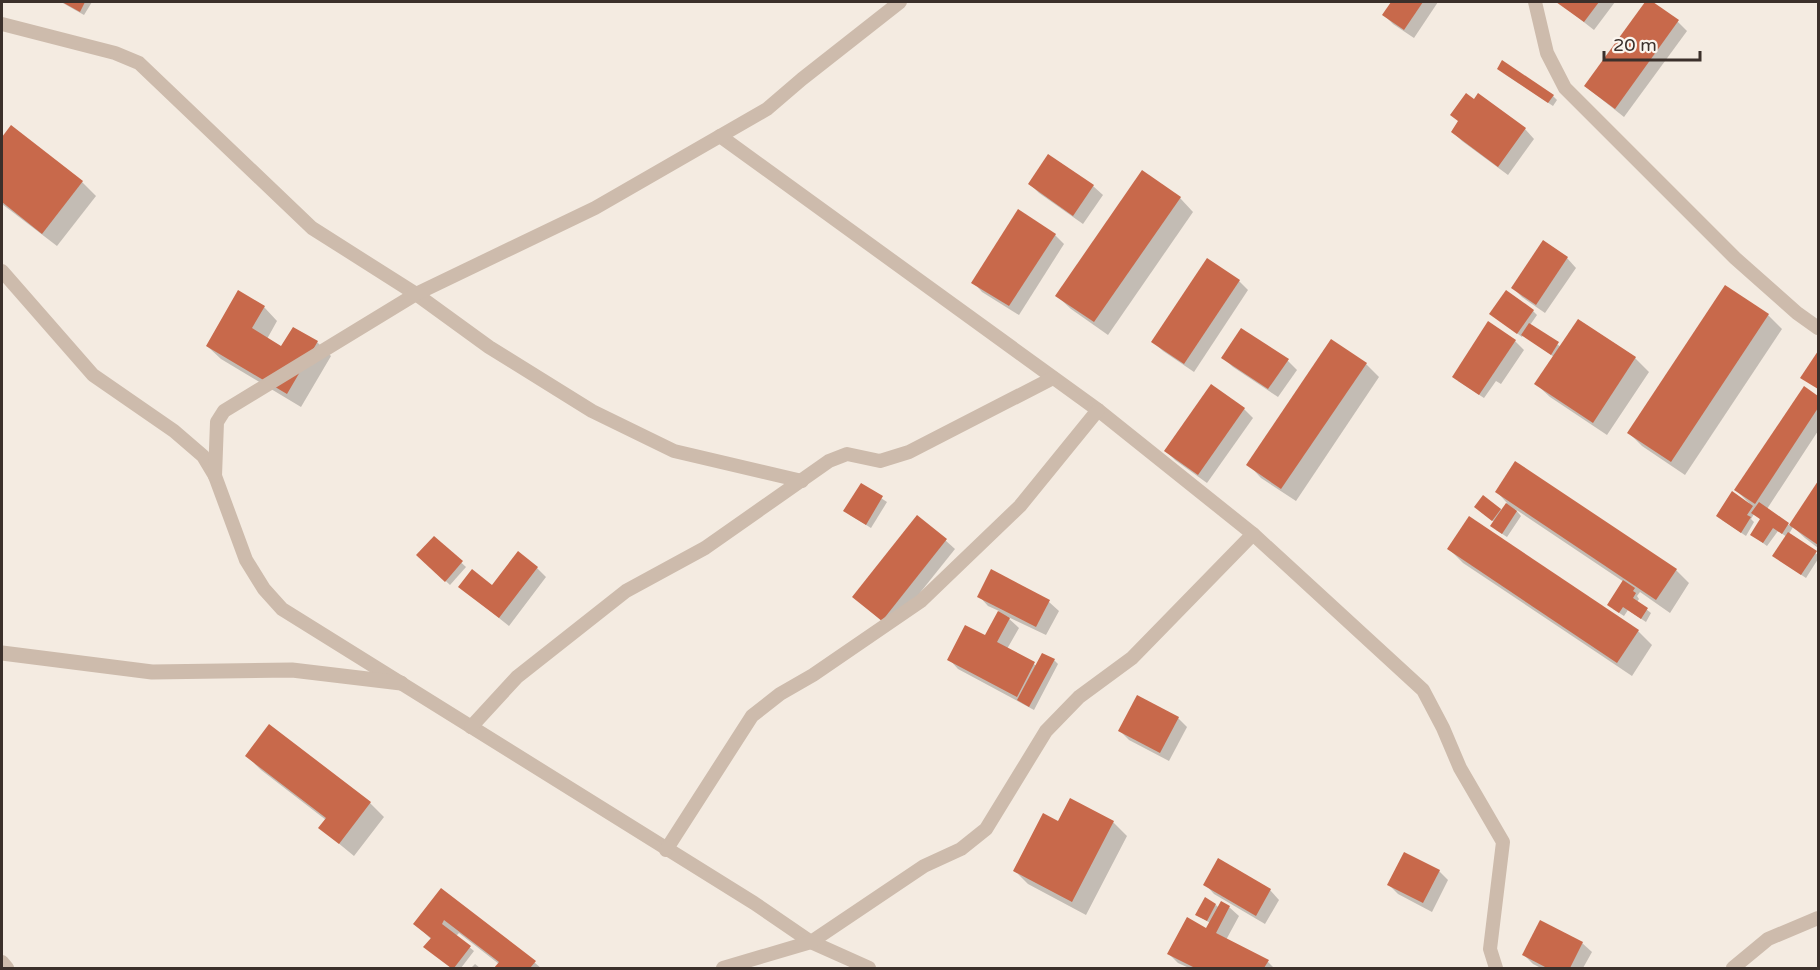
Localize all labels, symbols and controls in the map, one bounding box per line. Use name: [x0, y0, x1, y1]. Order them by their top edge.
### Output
scale bar: [1604, 24, 1700, 62]
text: 20 m: [1613, 34, 1657, 56]

